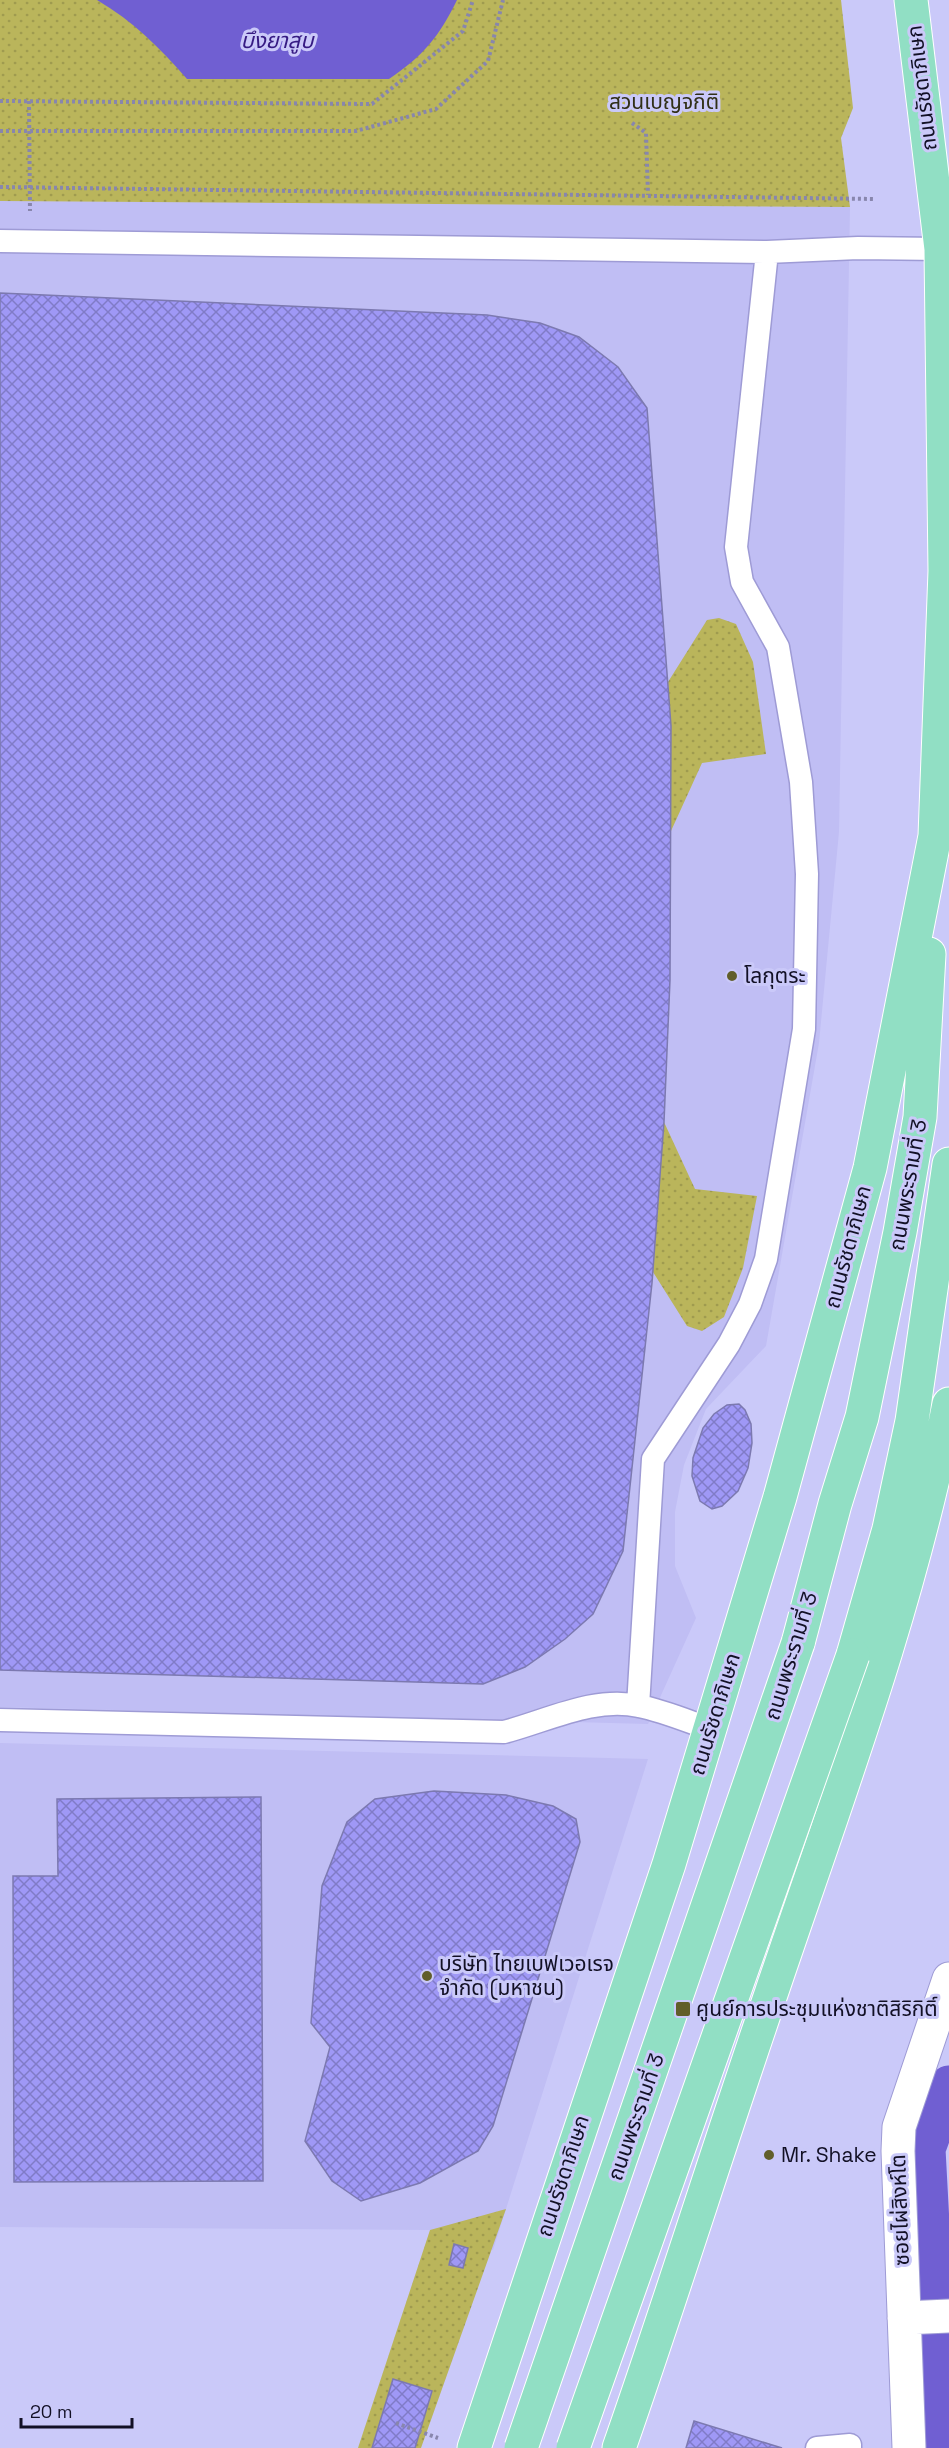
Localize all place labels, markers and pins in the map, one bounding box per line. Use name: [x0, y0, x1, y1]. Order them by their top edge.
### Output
place label: โลกุตระ: [744, 962, 806, 989]
marker: โลกุตระ: [725, 969, 739, 983]
place label: บริษัท ไทยเบฟเวอเรจ จำกัด (มหาชน): [439, 1950, 614, 2001]
marker: บริษัท ไทยเบฟเวอเรจ จำกัด (มหาชน): [420, 1969, 434, 1983]
place label: ศูนย์การประชุมแห่งชาติสิริกิติ์: [696, 1995, 938, 2022]
marker: ศูนย์การประชุมแห่งชาติสิริกิติ์: [674, 2000, 692, 2018]
place label: Mr. Shake: [781, 2141, 877, 2168]
marker: Mr. Shake: [762, 2148, 776, 2162]

